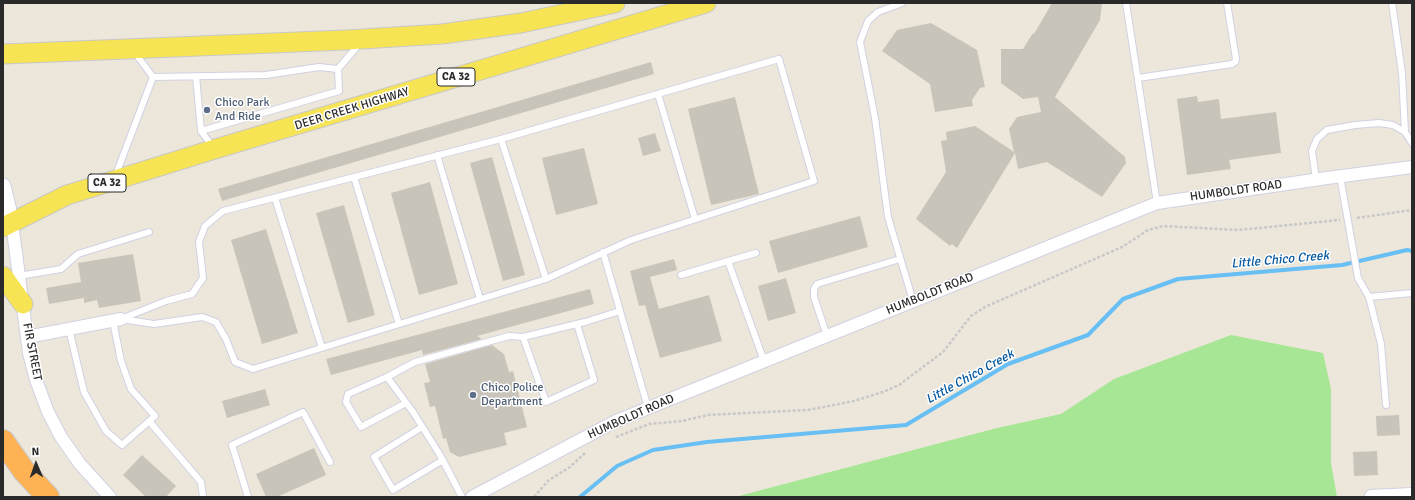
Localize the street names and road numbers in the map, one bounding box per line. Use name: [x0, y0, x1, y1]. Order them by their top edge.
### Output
road number: CA 32: [437, 68, 475, 86]
street label: DEER CREEK HIGHWAY: [293, 85, 411, 133]
road number: CA 32: [88, 174, 126, 192]
street label: HUMBOLDT ROAD: [1189, 177, 1283, 205]
street label: HUMBOLDT ROAD: [884, 270, 976, 318]
street label: FIR STREET: [19, 322, 45, 382]
street label: HUMBOLDT ROAD: [586, 392, 676, 442]

